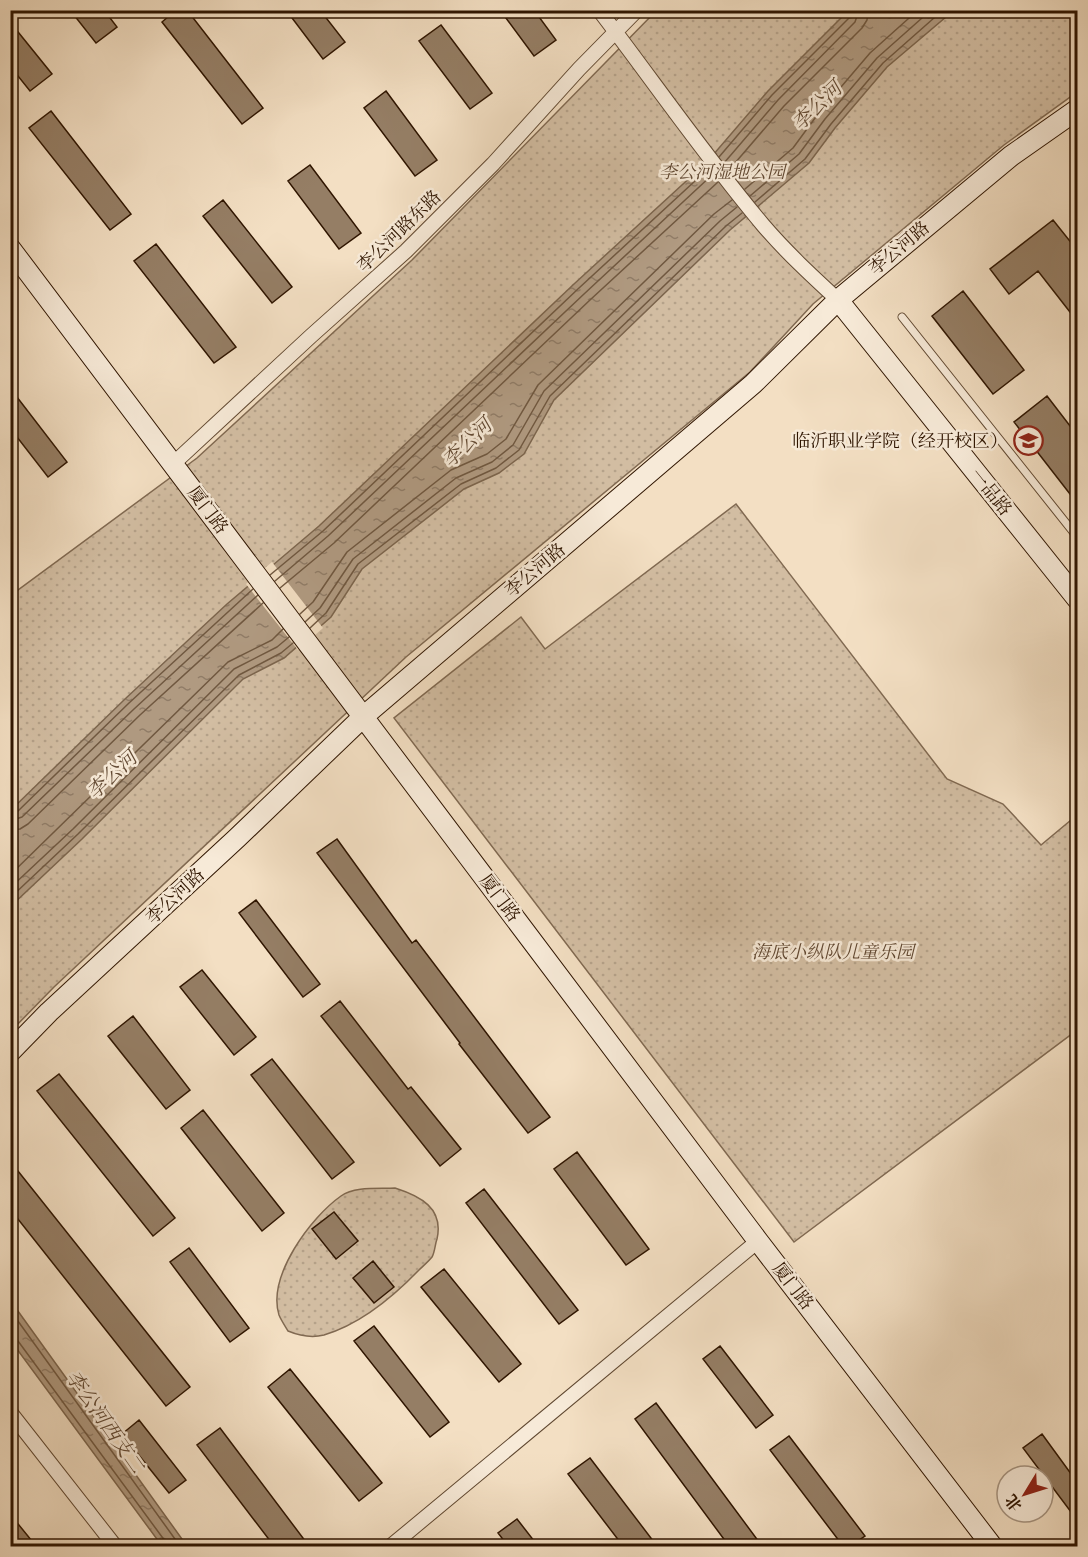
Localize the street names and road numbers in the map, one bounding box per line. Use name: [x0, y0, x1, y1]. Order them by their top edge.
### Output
street label: 李公河路东路: [352, 185, 446, 277]
street label: 李公河路: [864, 216, 934, 280]
street label: 一品路: [965, 463, 1017, 521]
street label: 厦门路: [182, 481, 234, 539]
street label: 李公河路: [500, 538, 570, 602]
street label: 李公河路: [140, 863, 210, 929]
street label: 厦门路: [474, 869, 526, 927]
street label: 厦门路: [767, 1257, 819, 1315]

